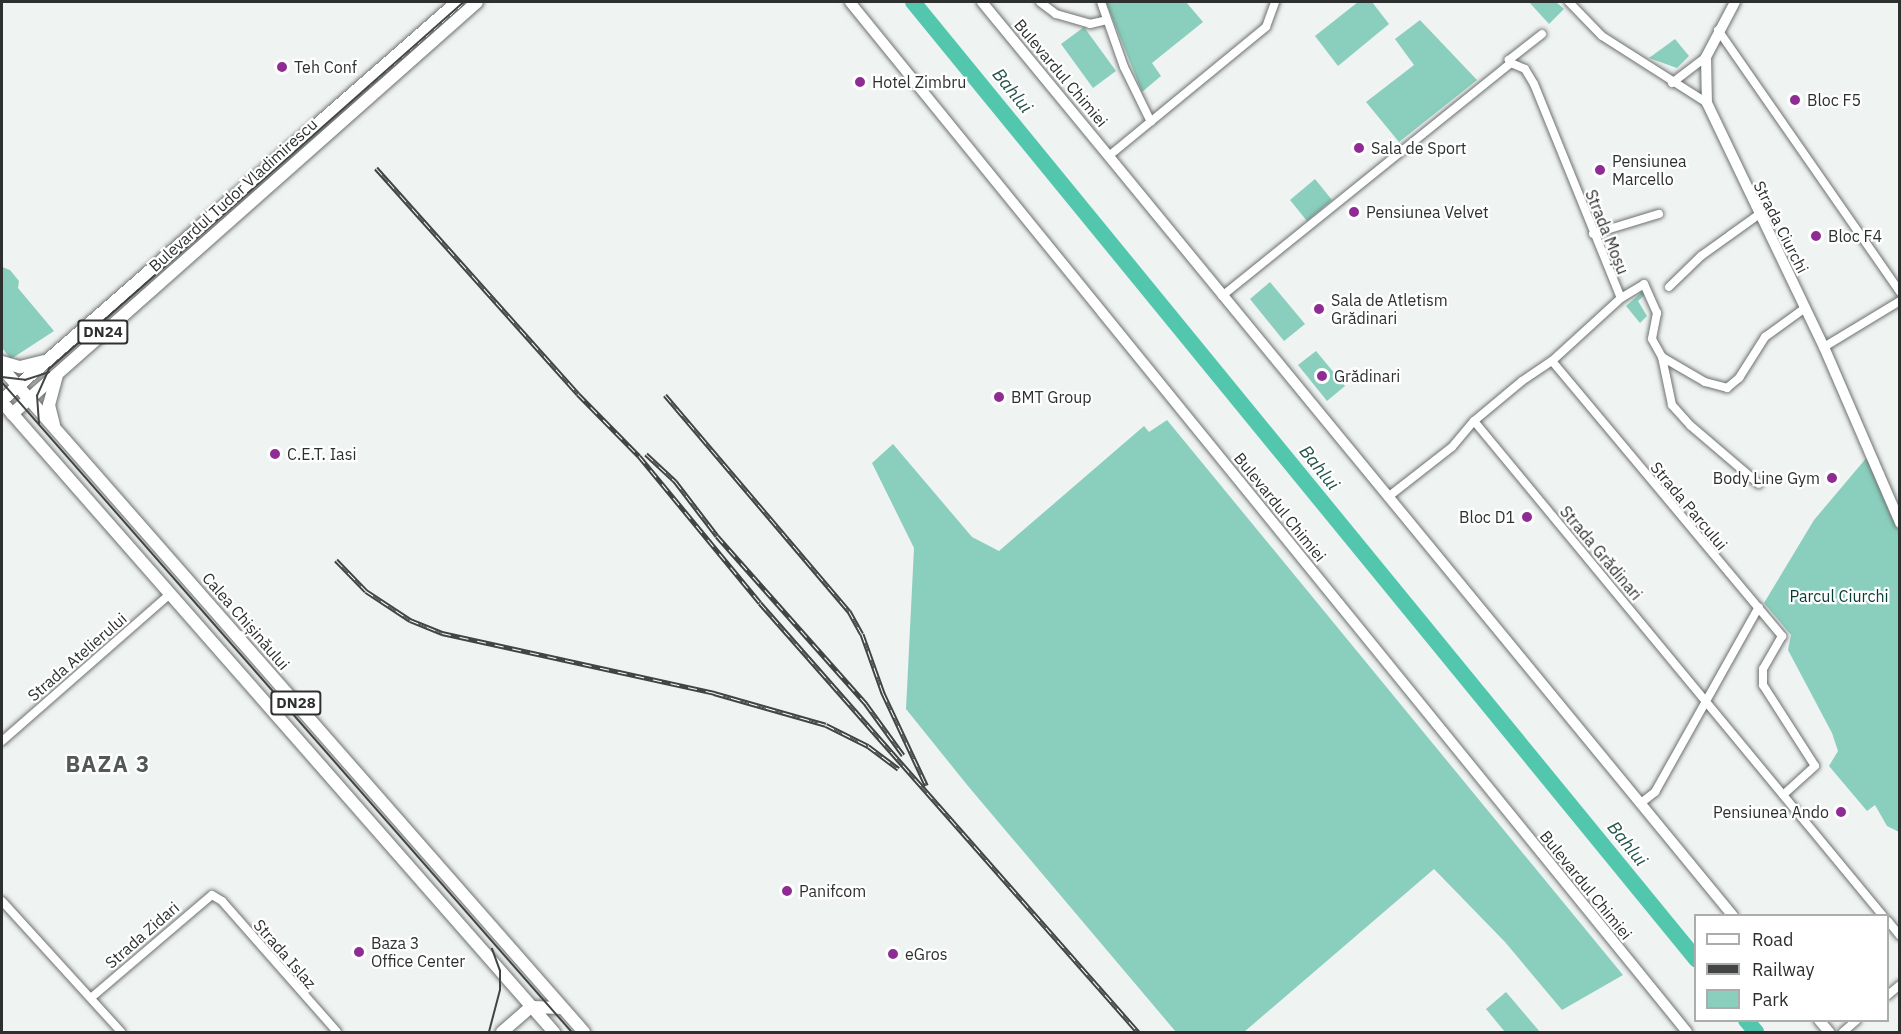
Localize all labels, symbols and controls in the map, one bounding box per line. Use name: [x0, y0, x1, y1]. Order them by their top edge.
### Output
street label: Bulevardul Chimiei: [1010, 15, 1112, 131]
place label: Teh Conf: [294, 57, 357, 77]
marker: Teh Conf: [275, 60, 289, 74]
water label: Bahlui: [987, 64, 1037, 118]
place label: Hotel Zimbru: [872, 72, 966, 92]
marker: Hotel Zimbru: [853, 75, 867, 89]
place label: Bloc F5: [1807, 90, 1861, 110]
marker: Bloc F5: [1788, 93, 1802, 107]
street label: Bulevardul Tudor Vladimirescu: [145, 114, 321, 276]
place label: Sala de Sport: [1371, 138, 1466, 158]
marker: Sala de Sport: [1352, 141, 1366, 155]
place label: Pensiunea Marcello: [1612, 151, 1687, 189]
marker: Pensiunea Marcello: [1593, 163, 1607, 177]
street label: Strada Ciurchi: [1750, 178, 1812, 276]
street label: Strada Moșu: [1581, 187, 1633, 277]
place label: Pensiunea Velvet: [1366, 202, 1489, 222]
marker: Pensiunea Velvet: [1347, 205, 1361, 219]
place label: Bloc F4: [1828, 226, 1882, 246]
marker: Bloc F4: [1809, 229, 1823, 243]
place label: Sala de Atletism Grădinari: [1331, 290, 1448, 328]
marker: Sala de Atletism Grădinari: [1312, 302, 1326, 316]
road number: DN24: [76, 320, 130, 344]
place label: Grădinari: [1334, 366, 1400, 386]
marker: Grădinari: [1315, 369, 1329, 383]
place label: BMT Group: [1011, 387, 1092, 407]
marker: BMT Group: [992, 390, 1006, 404]
water label: Bahlui: [1294, 441, 1344, 495]
place label: C.E.T. Iasi: [287, 444, 356, 464]
marker: C.E.T. Iasi: [268, 447, 282, 461]
street label: Bulevardul Chimiei: [1230, 449, 1330, 565]
street label: Strada Parcului: [1647, 458, 1731, 554]
place label: Body Line Gym: [1713, 468, 1820, 488]
marker: Body Line Gym: [1825, 471, 1839, 485]
street label: Strada Grădinari: [1556, 502, 1646, 604]
place label: Bloc D1: [1459, 507, 1515, 527]
marker: Bloc D1: [1520, 510, 1534, 524]
street label: Calea Chișinăului: [198, 568, 294, 674]
park label: Parcul Ciurchi: [1789, 586, 1889, 606]
street label: Strada Atelierului: [24, 609, 130, 705]
road number: DN28: [269, 691, 323, 715]
district label: BAZA 3: [65, 751, 151, 777]
place label: Pensiunea Ando: [1713, 802, 1829, 822]
marker: Pensiunea Ando: [1834, 805, 1848, 819]
water label: Bahlui: [1602, 817, 1652, 871]
street label: Bulevardul Chimiei: [1536, 827, 1636, 943]
place label: Panifcom: [799, 881, 866, 901]
marker: Panifcom: [780, 884, 794, 898]
street label: Strada Zidari: [101, 898, 183, 972]
legend: [1694, 914, 1889, 1022]
street label: Strada Islaz: [250, 915, 320, 993]
text: Road: [1752, 928, 1793, 951]
place label: Baza 3 Office Center: [371, 933, 465, 971]
place label: eGros: [905, 944, 947, 964]
marker: Baza 3 Office Center: [352, 945, 366, 959]
marker: eGros: [886, 947, 900, 961]
text: Railway: [1752, 958, 1814, 981]
text: Park: [1752, 988, 1788, 1011]

